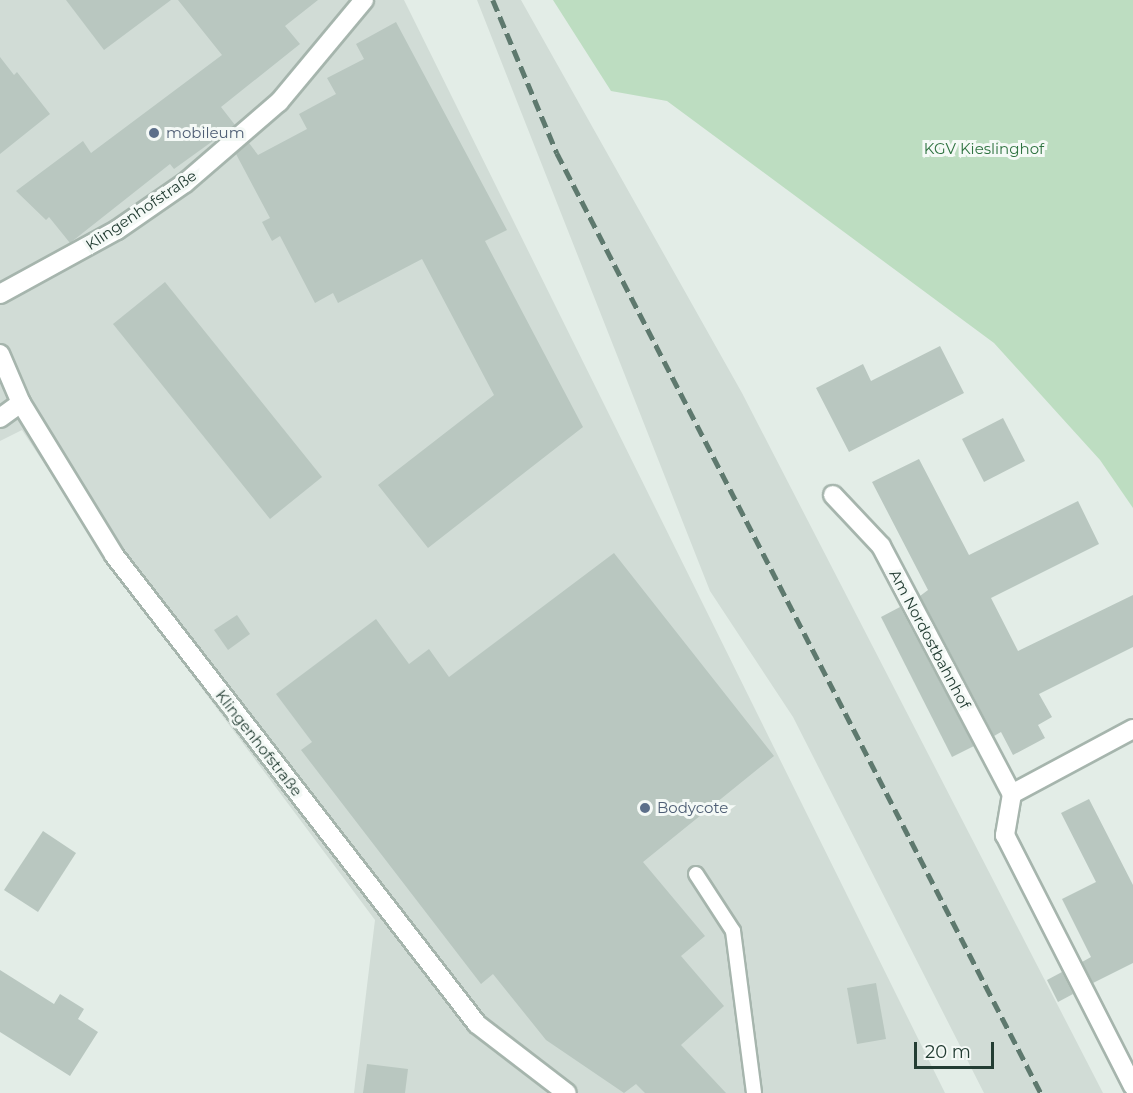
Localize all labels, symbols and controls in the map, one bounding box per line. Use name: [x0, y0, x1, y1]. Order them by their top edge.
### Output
place label: mobileum: [166, 124, 245, 142]
marker: mobileum: [147, 126, 161, 140]
park label: KGV Kieslinghof: [924, 140, 1044, 158]
street label: Klingenhofstraße: [82, 166, 200, 254]
street label: Am Nordostbahnhof: [886, 566, 974, 712]
street label: Klingenhofstraße: [212, 686, 306, 800]
place label: Bodycote: [657, 799, 728, 817]
marker: Bodycote: [638, 801, 652, 815]
scale bar: [917, 1030, 996, 1068]
text: 20 m: [925, 1041, 971, 1063]

